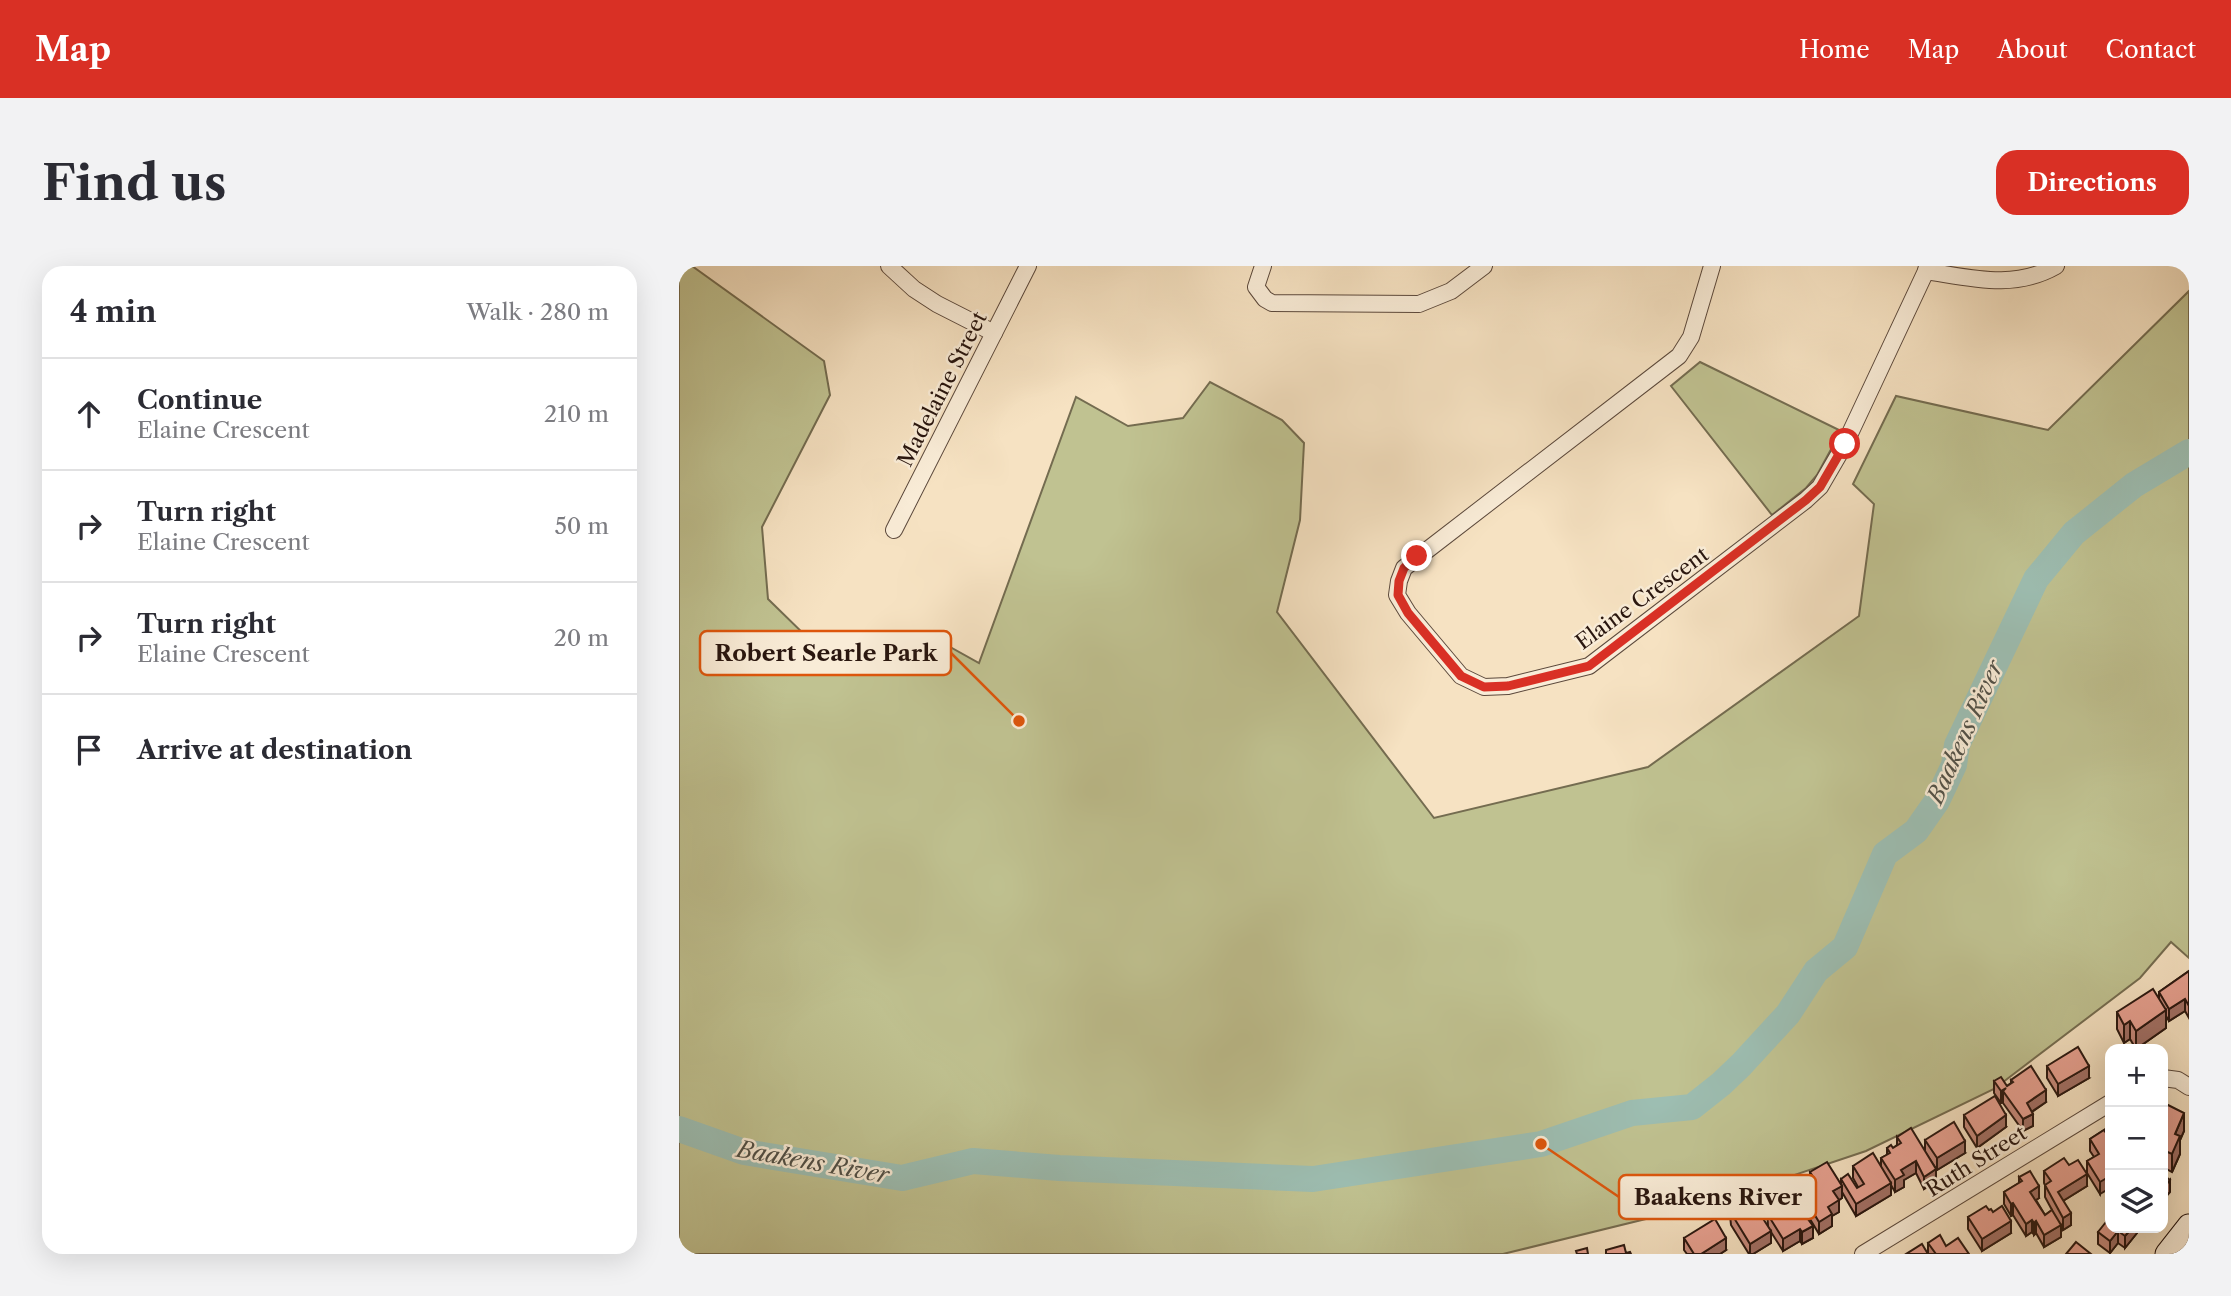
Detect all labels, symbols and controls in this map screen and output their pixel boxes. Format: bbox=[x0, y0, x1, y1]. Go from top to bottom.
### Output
text: Map bbox=[35, 29, 111, 70]
text: Home bbox=[1799, 35, 1870, 64]
text: Map bbox=[1908, 35, 1959, 64]
text: About bbox=[1997, 35, 2068, 64]
text: Contact bbox=[2106, 35, 2196, 64]
button: Directions bbox=[1996, 150, 2189, 215]
text: Find us bbox=[42, 152, 226, 213]
text: 4 min bbox=[70, 293, 156, 330]
text: Walk · 280 m bbox=[466, 298, 609, 326]
street label: Madelaine Street bbox=[892, 307, 992, 471]
text: Continue bbox=[137, 384, 262, 416]
icon: ahead bbox=[70, 395, 108, 433]
text: 210 m bbox=[544, 400, 609, 428]
text: Elaine Crescent bbox=[137, 416, 310, 444]
route start bbox=[1829, 428, 1860, 459]
text: Turn right bbox=[137, 496, 276, 528]
icon: right bbox=[70, 507, 108, 545]
text: 50 m bbox=[554, 512, 609, 540]
text: Elaine Crescent bbox=[137, 528, 310, 556]
route end bbox=[1401, 540, 1432, 571]
street label: Elaine Crescent bbox=[1571, 541, 1714, 654]
text: Turn right bbox=[137, 608, 276, 640]
icon: right bbox=[70, 619, 108, 657]
text: 20 m bbox=[554, 624, 609, 652]
callout: Robert Searle Park bbox=[700, 631, 951, 675]
text: Robert Searle Park bbox=[715, 639, 938, 667]
text: Elaine Crescent bbox=[137, 640, 310, 668]
water label: Baakens River bbox=[1920, 655, 2010, 810]
icon: arrive bbox=[70, 731, 108, 769]
text: Arrive at destination bbox=[137, 734, 412, 766]
map controls bbox=[2105, 1044, 2168, 1233]
button: + bbox=[2105, 1044, 2168, 1107]
button: − bbox=[2105, 1107, 2168, 1170]
street label: Ruth Street bbox=[1921, 1120, 2031, 1202]
water label: Baakens River bbox=[733, 1135, 892, 1189]
button: layers bbox=[2105, 1170, 2168, 1233]
callout: Baakens River bbox=[1619, 1175, 1816, 1219]
text: Baakens River bbox=[1634, 1183, 1803, 1211]

